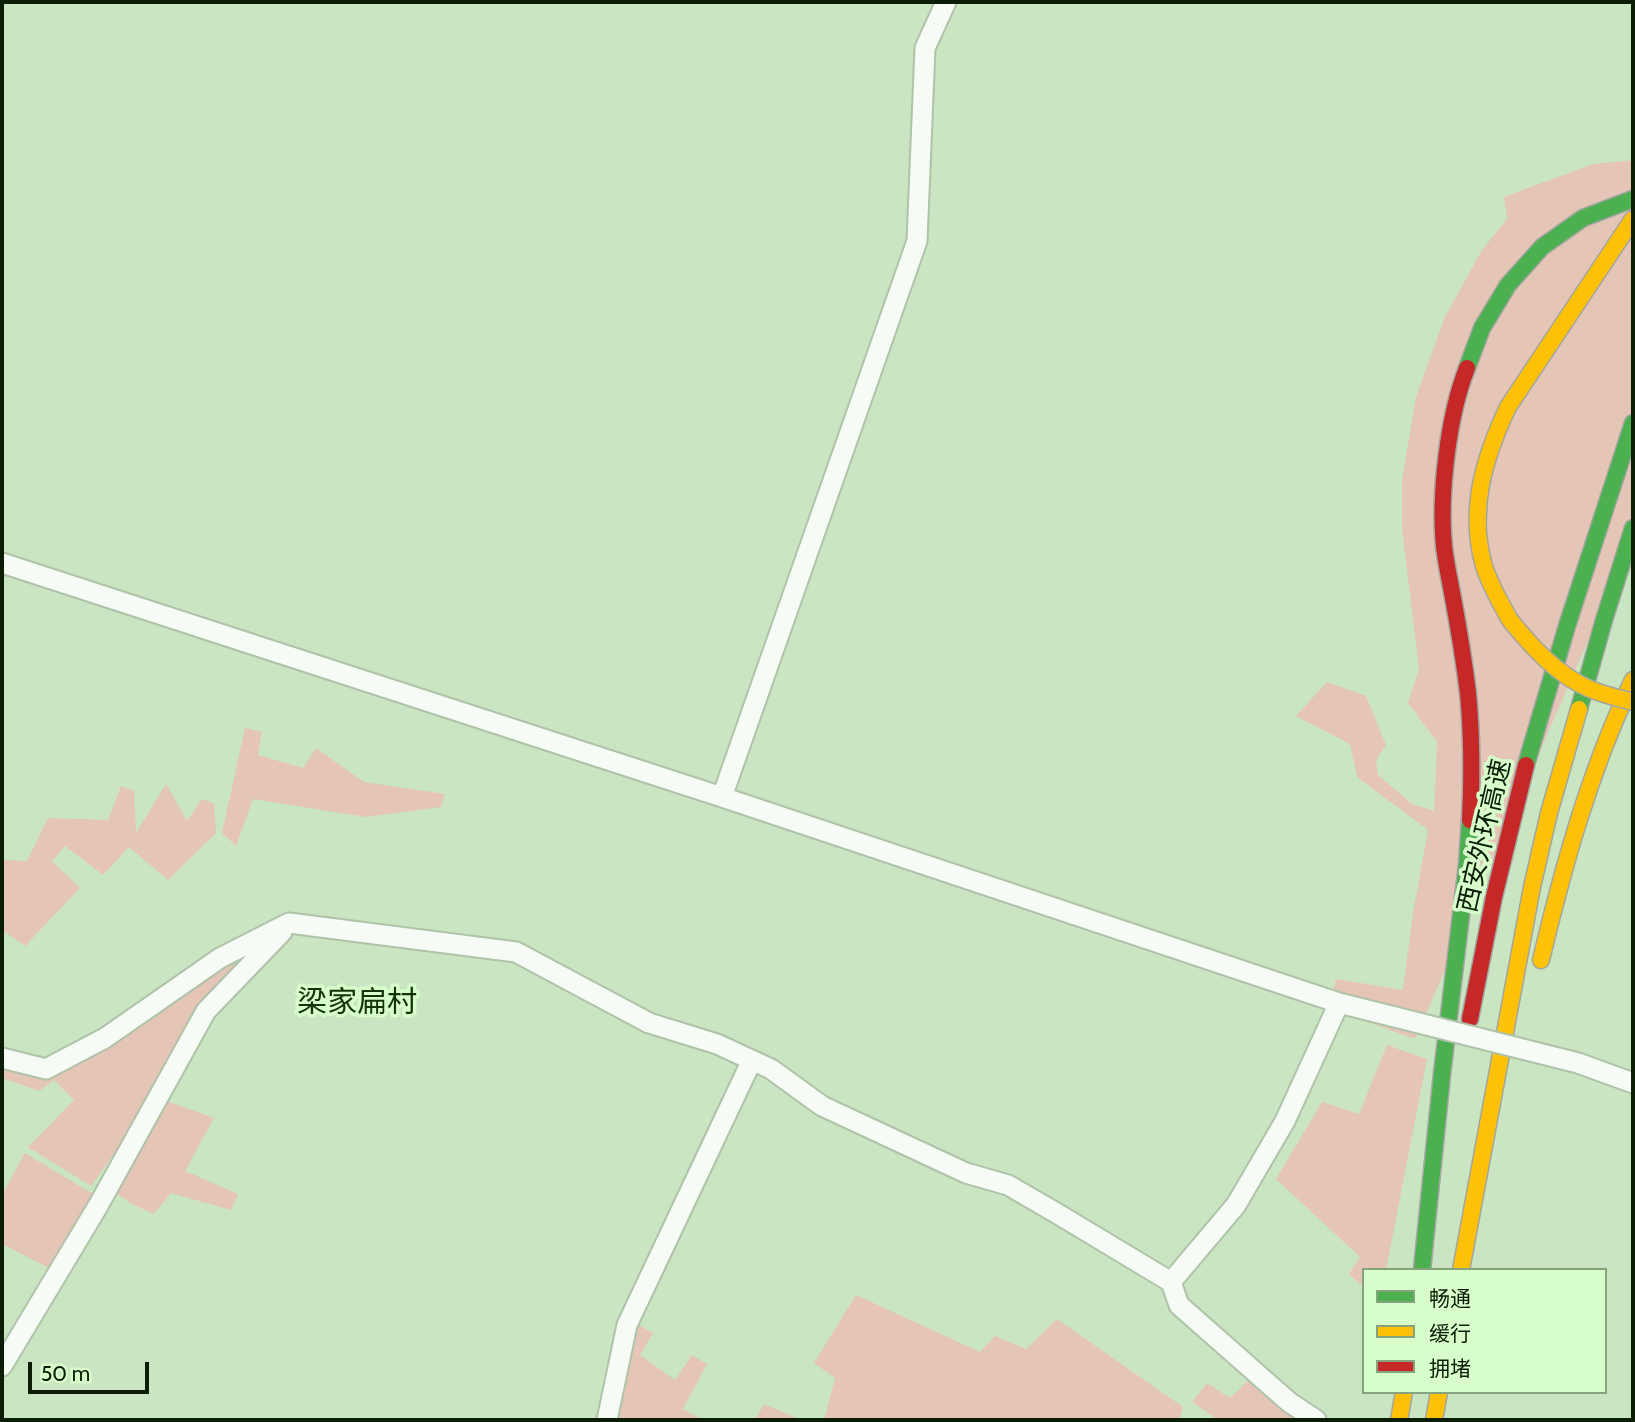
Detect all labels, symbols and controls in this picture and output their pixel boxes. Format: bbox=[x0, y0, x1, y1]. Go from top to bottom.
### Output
street label: 西安外环高速 bbox=[1452, 756, 1518, 916]
district label: 梁家扁村 bbox=[297, 985, 417, 1021]
legend bbox=[1362, 1268, 1607, 1394]
text: 畅通 bbox=[1429, 1286, 1471, 1311]
text: 缓行 bbox=[1429, 1321, 1471, 1346]
scale bar bbox=[32, 1348, 152, 1392]
text: 拥堵 bbox=[1429, 1356, 1471, 1381]
text: 50 m bbox=[41, 1361, 90, 1386]

